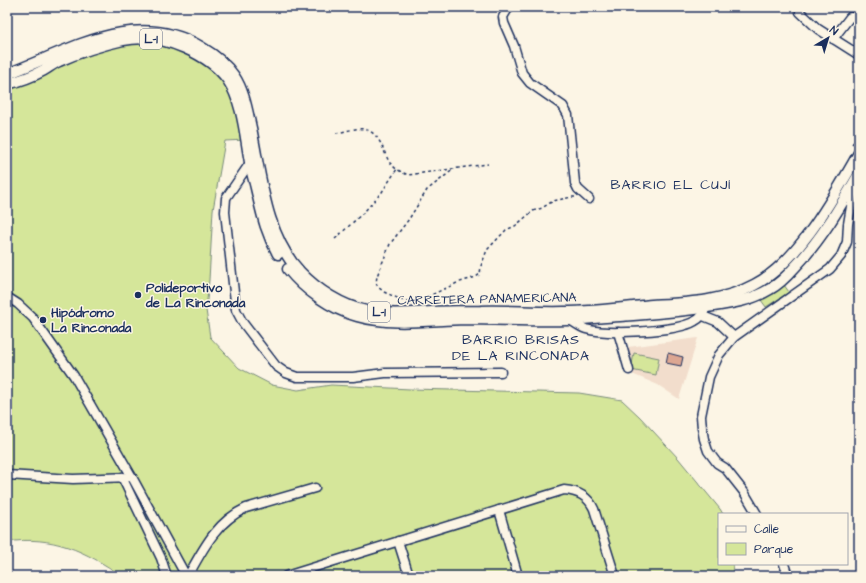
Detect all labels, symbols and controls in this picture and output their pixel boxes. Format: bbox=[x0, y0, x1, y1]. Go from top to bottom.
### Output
north arrow bbox=[808, 18, 848, 58]
text: N bbox=[827, 22, 841, 39]
road number: L-1 bbox=[140, 29, 162, 49]
district label: BARRIO EL CUJÍ bbox=[611, 175, 731, 195]
place label: Polideportivo de La Rinconada bbox=[145, 279, 246, 312]
street label: CARRETERA PANAMERICANA bbox=[397, 288, 577, 310]
marker: Polideportivo de La Rinconada bbox=[133, 290, 143, 300]
road number: L-1 bbox=[368, 302, 390, 322]
place label: Hipódromo La Rinconada bbox=[51, 304, 132, 337]
marker: Hipódromo La Rinconada bbox=[38, 315, 48, 325]
district label: BARRIO BRISAS DE LA RINCONADA bbox=[452, 330, 590, 366]
legend bbox=[718, 513, 848, 565]
text: Calle bbox=[754, 521, 779, 538]
text: Parque bbox=[754, 541, 794, 558]

